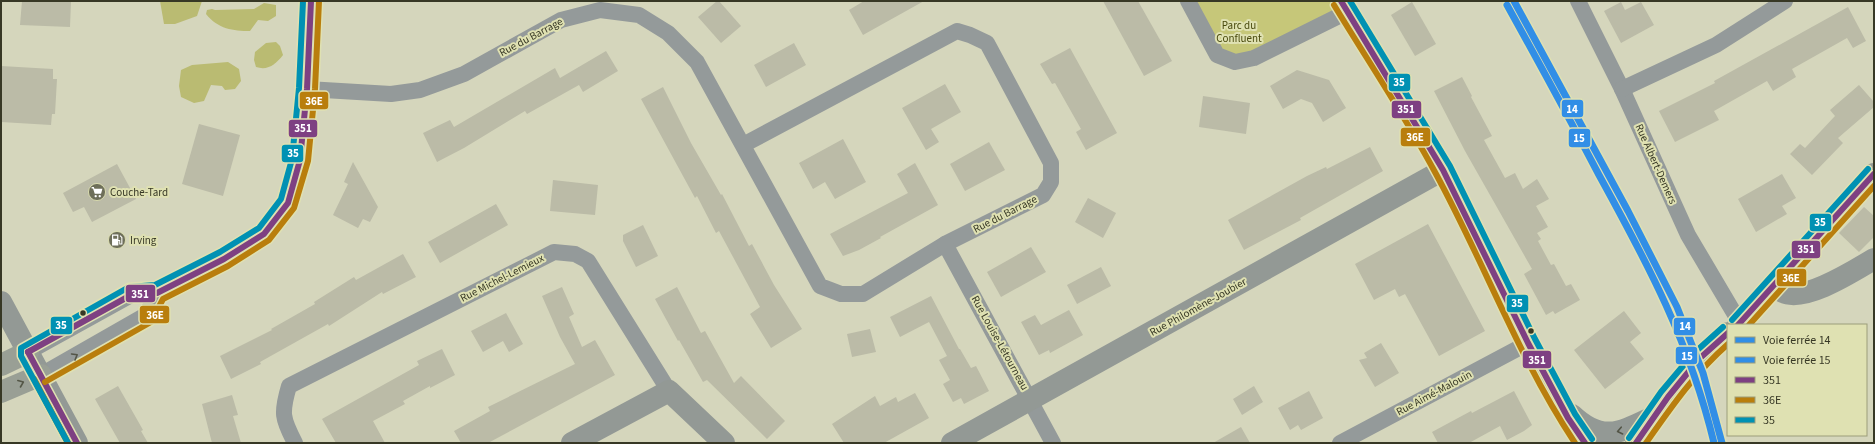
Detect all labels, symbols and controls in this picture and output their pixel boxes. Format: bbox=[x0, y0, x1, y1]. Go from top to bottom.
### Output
street label: Rue du Barrage bbox=[497, 14, 566, 60]
park label: Parc du Confluent bbox=[1216, 18, 1262, 46]
line badge: 35 bbox=[1388, 73, 1411, 92]
text: 35 bbox=[1393, 75, 1405, 90]
line badge: 36E bbox=[299, 91, 329, 110]
text: 36E bbox=[305, 94, 323, 109]
line badge: 14 bbox=[1561, 99, 1584, 118]
line badge: 351 bbox=[1391, 100, 1422, 119]
text: 351 bbox=[1397, 102, 1415, 117]
text: 14 bbox=[1566, 102, 1578, 117]
line badge: 351 bbox=[288, 119, 318, 138]
text: 351 bbox=[294, 121, 312, 136]
street label: Rue Albert-Demers bbox=[1632, 122, 1681, 207]
line badge: 36E bbox=[1400, 127, 1431, 147]
line badge: 15 bbox=[1568, 128, 1591, 148]
text: 36E bbox=[1406, 130, 1424, 145]
text: 15 bbox=[1573, 131, 1585, 146]
line badge: 35 bbox=[281, 144, 304, 163]
text: 35 bbox=[287, 146, 299, 161]
supermarket icon: Couche-Tard bbox=[87, 182, 107, 202]
place label: Couche-Tard bbox=[110, 185, 168, 200]
street label: Rue du Barrage bbox=[970, 191, 1040, 237]
line badge: 35 bbox=[1809, 213, 1832, 232]
text: 35 bbox=[1814, 215, 1826, 230]
fuel station icon: Irving bbox=[107, 230, 127, 250]
place label: Irving bbox=[130, 233, 157, 248]
line badge: 351 bbox=[1791, 240, 1821, 259]
text: 351 bbox=[1797, 242, 1815, 257]
street label: Rue Michel-Lemieux bbox=[458, 250, 547, 306]
line badge: 36E bbox=[1776, 268, 1807, 287]
text: 36E bbox=[1782, 271, 1800, 286]
street label: Rue Philomène-Joubier bbox=[1147, 274, 1249, 340]
line badge: 351 bbox=[125, 284, 156, 303]
text: 351 bbox=[131, 287, 149, 302]
street label: Rue Louise-Létourneau bbox=[968, 293, 1032, 393]
line badge: 35 bbox=[1506, 294, 1529, 313]
text: 35 bbox=[1511, 296, 1523, 311]
line badge: 36E bbox=[139, 305, 170, 324]
unlabelled marker bbox=[78, 308, 88, 318]
text: 36E bbox=[146, 308, 164, 323]
line badge: 35 bbox=[50, 316, 73, 335]
line badge: 14 bbox=[1673, 317, 1696, 336]
text: 35 bbox=[55, 318, 67, 333]
text: 14 bbox=[1679, 319, 1691, 334]
legend bbox=[1727, 324, 1867, 436]
unlabelled marker bbox=[1526, 326, 1536, 336]
text: Voie ferrée 14 bbox=[1763, 332, 1831, 349]
line badge: 15 bbox=[1675, 346, 1698, 365]
text: 15 bbox=[1681, 349, 1693, 364]
line badge: 351 bbox=[1522, 350, 1552, 369]
text: Voie ferrée 15 bbox=[1763, 352, 1831, 369]
one-way arrow bbox=[71, 353, 78, 360]
text: 351 bbox=[1528, 353, 1546, 368]
street label: Rue Aimé-Malouin bbox=[1394, 367, 1474, 419]
text: 351 bbox=[1763, 372, 1781, 389]
one-way arrow bbox=[17, 380, 24, 388]
text: 36E bbox=[1763, 392, 1781, 409]
text: 35 bbox=[1763, 412, 1775, 429]
one-way arrow bbox=[1616, 426, 1623, 434]

